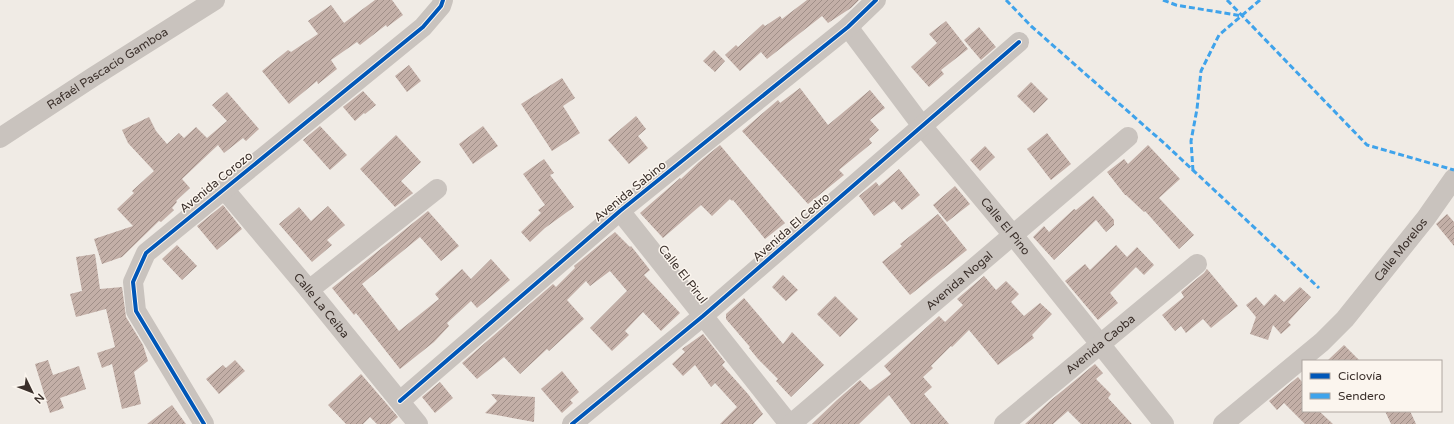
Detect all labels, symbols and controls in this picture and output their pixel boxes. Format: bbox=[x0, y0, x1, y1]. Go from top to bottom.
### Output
street label: Rafaél Pascacio Gamboa bbox=[44, 25, 171, 112]
street label: Avenida Corozo bbox=[177, 148, 255, 216]
street label: Avenida Sabino bbox=[591, 158, 669, 224]
street label: Avenida El Cedro bbox=[750, 190, 832, 264]
street label: Calle El Pino bbox=[978, 195, 1033, 258]
street label: Calle Morelos bbox=[1371, 215, 1430, 284]
street label: Calle El Pirul bbox=[656, 242, 710, 306]
street label: Avenida Nogal bbox=[923, 248, 996, 313]
street label: Calle La Ceiba bbox=[291, 270, 352, 341]
street label: Avenida Caoba bbox=[1063, 311, 1138, 377]
legend bbox=[1302, 360, 1442, 412]
text: Ciclovía bbox=[1338, 369, 1382, 383]
north arrow bbox=[12, 372, 52, 412]
text: Sendero bbox=[1338, 389, 1386, 403]
text: N bbox=[31, 391, 47, 406]

